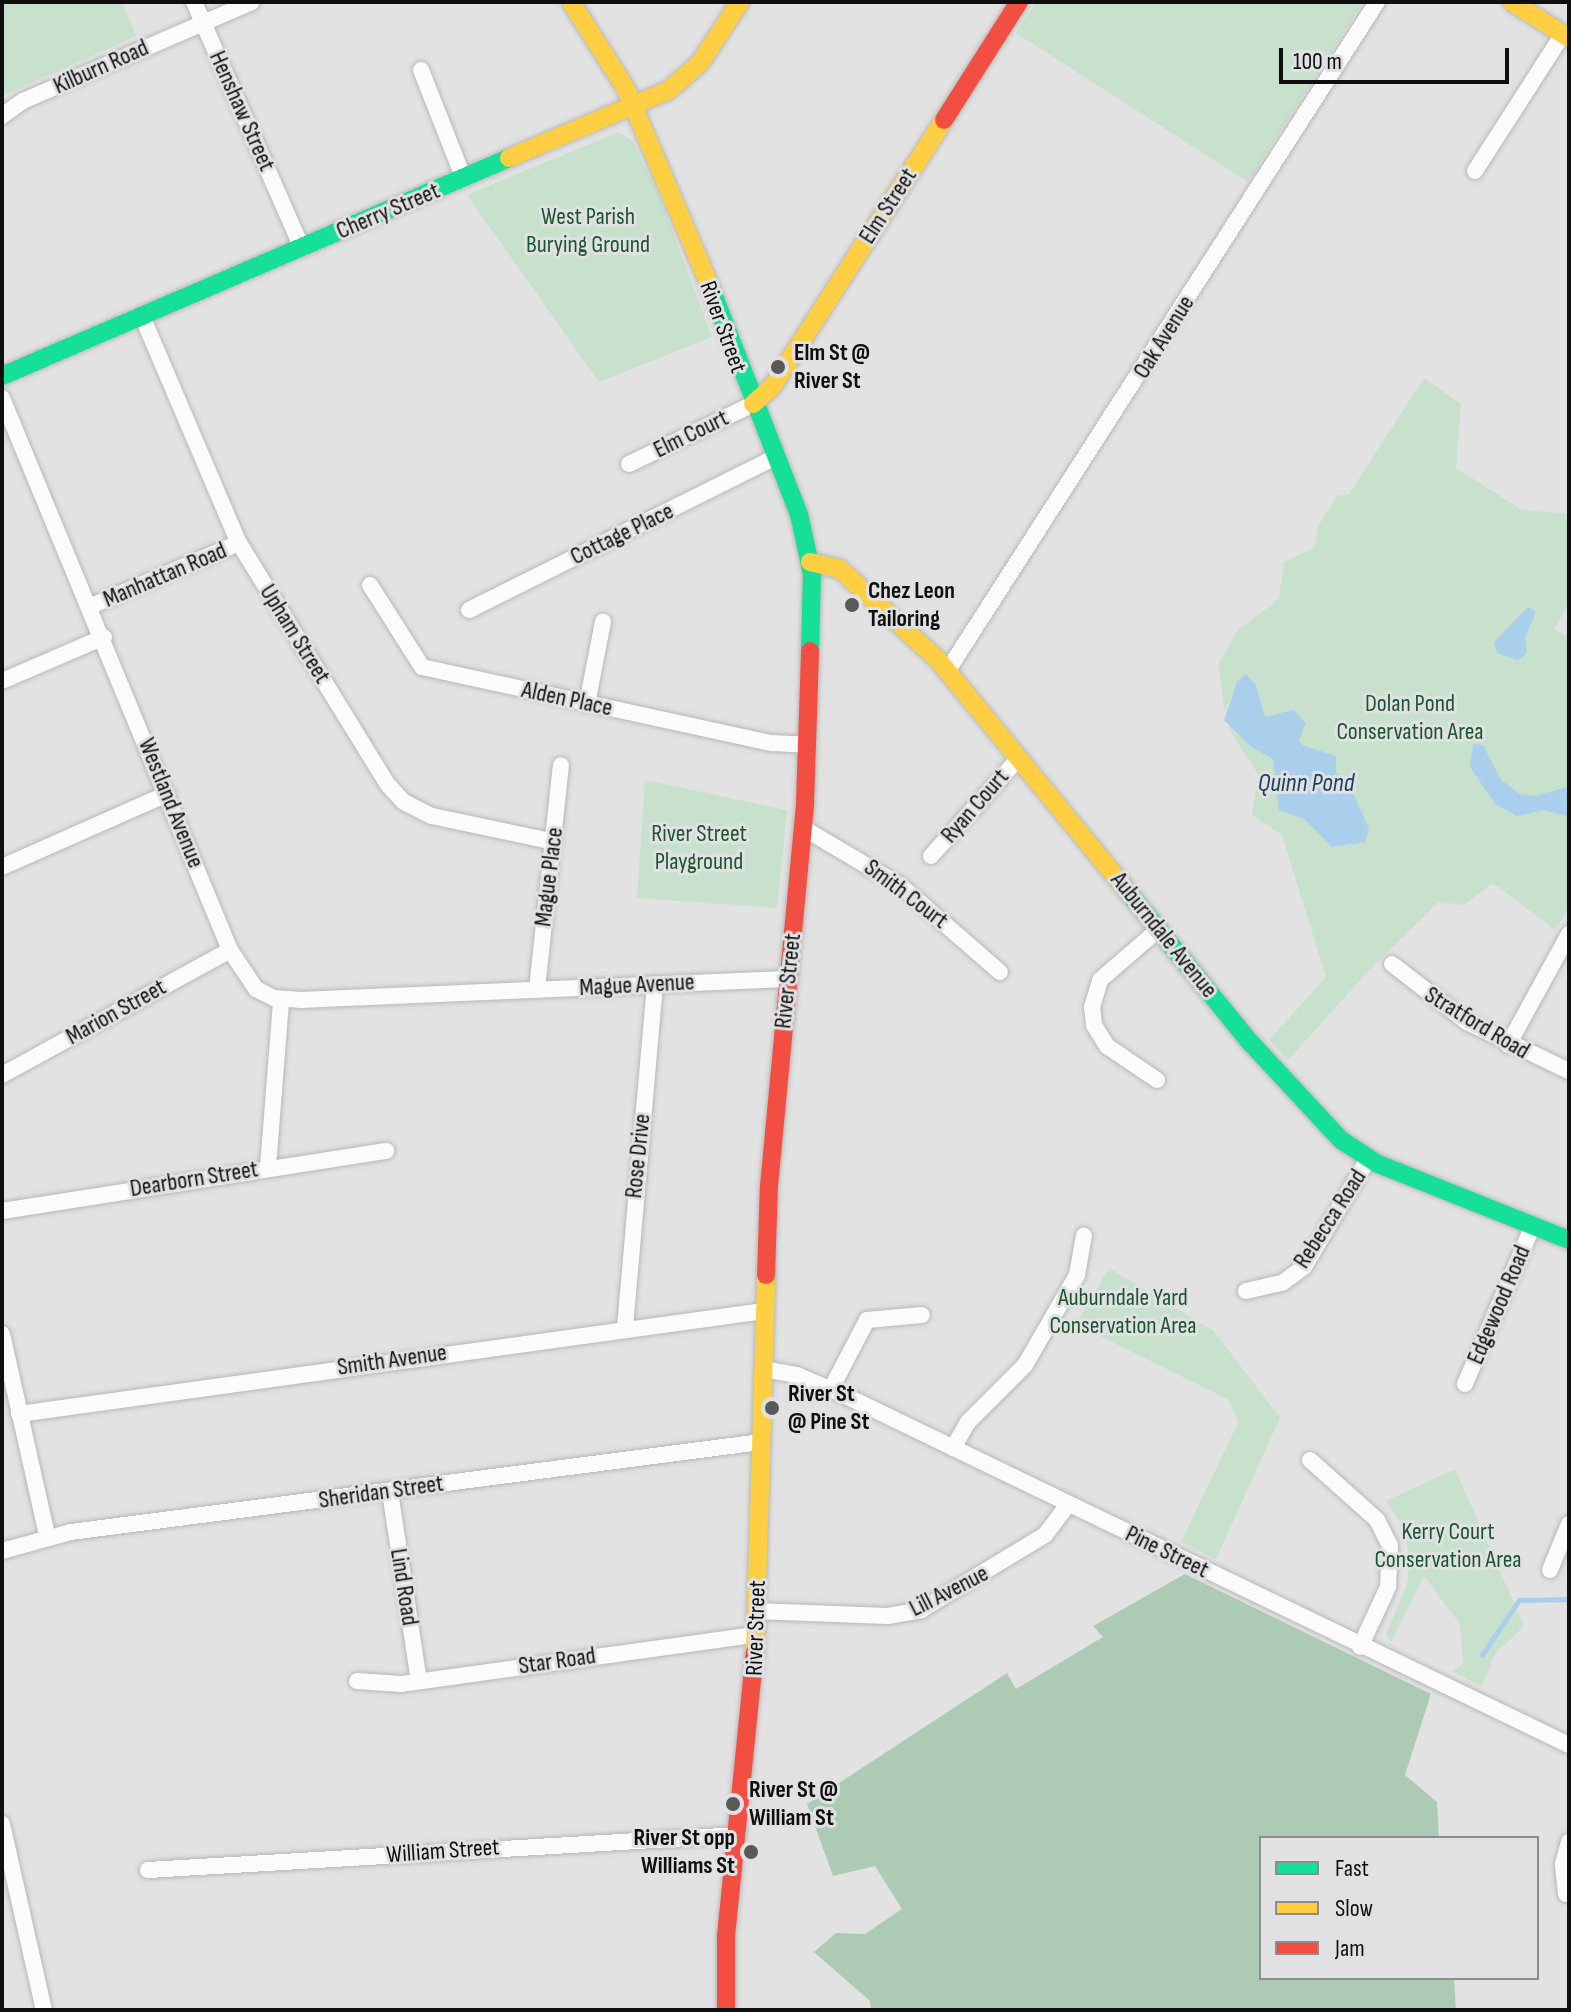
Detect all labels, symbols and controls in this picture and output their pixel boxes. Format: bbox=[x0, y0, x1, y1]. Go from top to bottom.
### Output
scale bar bbox=[1283, 32, 1513, 82]
street label: Kilburn Road bbox=[49, 33, 153, 101]
street label: Henshaw Street bbox=[203, 47, 281, 175]
text: 100 m bbox=[1293, 47, 1342, 76]
street label: Elm Street bbox=[853, 163, 923, 249]
street label: Cherry Street bbox=[332, 176, 444, 246]
park label: West Parish Burying Ground bbox=[526, 203, 650, 259]
street label: River Street bbox=[693, 277, 753, 377]
street label: Oak Avenue bbox=[1127, 290, 1201, 384]
place label: Elm St @ River St bbox=[794, 339, 870, 395]
marker: Elm St @ River St bbox=[769, 358, 787, 376]
street label: Elm Court bbox=[649, 404, 733, 464]
street label: Cottage Place bbox=[566, 497, 678, 571]
street label: Manhattan Road bbox=[99, 536, 231, 614]
place label: Chez Leon Tailoring bbox=[868, 577, 955, 633]
street label: Upham Street bbox=[253, 579, 337, 689]
marker: Chez Leon Tailoring bbox=[843, 596, 861, 614]
street label: Alden Place bbox=[519, 675, 615, 723]
park label: Dolan Pond Conservation Area bbox=[1336, 690, 1484, 746]
street label: Westland Avenue bbox=[132, 734, 210, 872]
street label: Ryan Court bbox=[935, 763, 1015, 849]
water label: Quinn Pond bbox=[1258, 768, 1354, 800]
park label: River Street Playground bbox=[651, 820, 747, 876]
street label: Mague Place bbox=[529, 826, 569, 928]
street label: Smith Court bbox=[858, 853, 954, 935]
street label: Auburndale Avenue bbox=[1105, 866, 1223, 1004]
street label: River Street bbox=[769, 932, 807, 1030]
street label: Mague Avenue bbox=[579, 968, 695, 1002]
street label: Marion Street bbox=[61, 973, 171, 1051]
street label: Stratford Road bbox=[1419, 980, 1535, 1066]
street label: Rose Drive bbox=[619, 1112, 657, 1200]
street label: Dearborn Street bbox=[128, 1155, 260, 1203]
street label: Rebecca Road bbox=[1287, 1164, 1373, 1274]
street label: Edgewood Road bbox=[1461, 1241, 1537, 1369]
park label: Auburndale Yard Conservation Area bbox=[1049, 1284, 1197, 1340]
street label: Smith Avenue bbox=[335, 1338, 449, 1382]
place label: River St @ Pine St bbox=[788, 1380, 869, 1436]
marker: River St @ Pine St bbox=[763, 1399, 781, 1417]
street label: Sheridan Street bbox=[317, 1469, 445, 1515]
park label: Kerry Court Conservation Area bbox=[1374, 1518, 1522, 1574]
street label: Pine Street bbox=[1121, 1520, 1213, 1584]
street label: Lind Road bbox=[384, 1547, 424, 1627]
street label: Lill Avenue bbox=[905, 1559, 993, 1623]
street label: River Street bbox=[740, 1580, 772, 1676]
street label: Star Road bbox=[517, 1641, 597, 1681]
place label: River St @ William St bbox=[749, 1776, 838, 1832]
marker: River St @ William St bbox=[724, 1795, 742, 1813]
place label: River St opp Williams St bbox=[633, 1824, 735, 1880]
street label: William Street bbox=[386, 1833, 500, 1869]
legend bbox=[1259, 1836, 1539, 1980]
marker: River St opp Williams St bbox=[742, 1843, 760, 1861]
text: Fast bbox=[1335, 1854, 1369, 1883]
text: Slow bbox=[1335, 1894, 1373, 1923]
text: Jam bbox=[1335, 1934, 1365, 1963]

